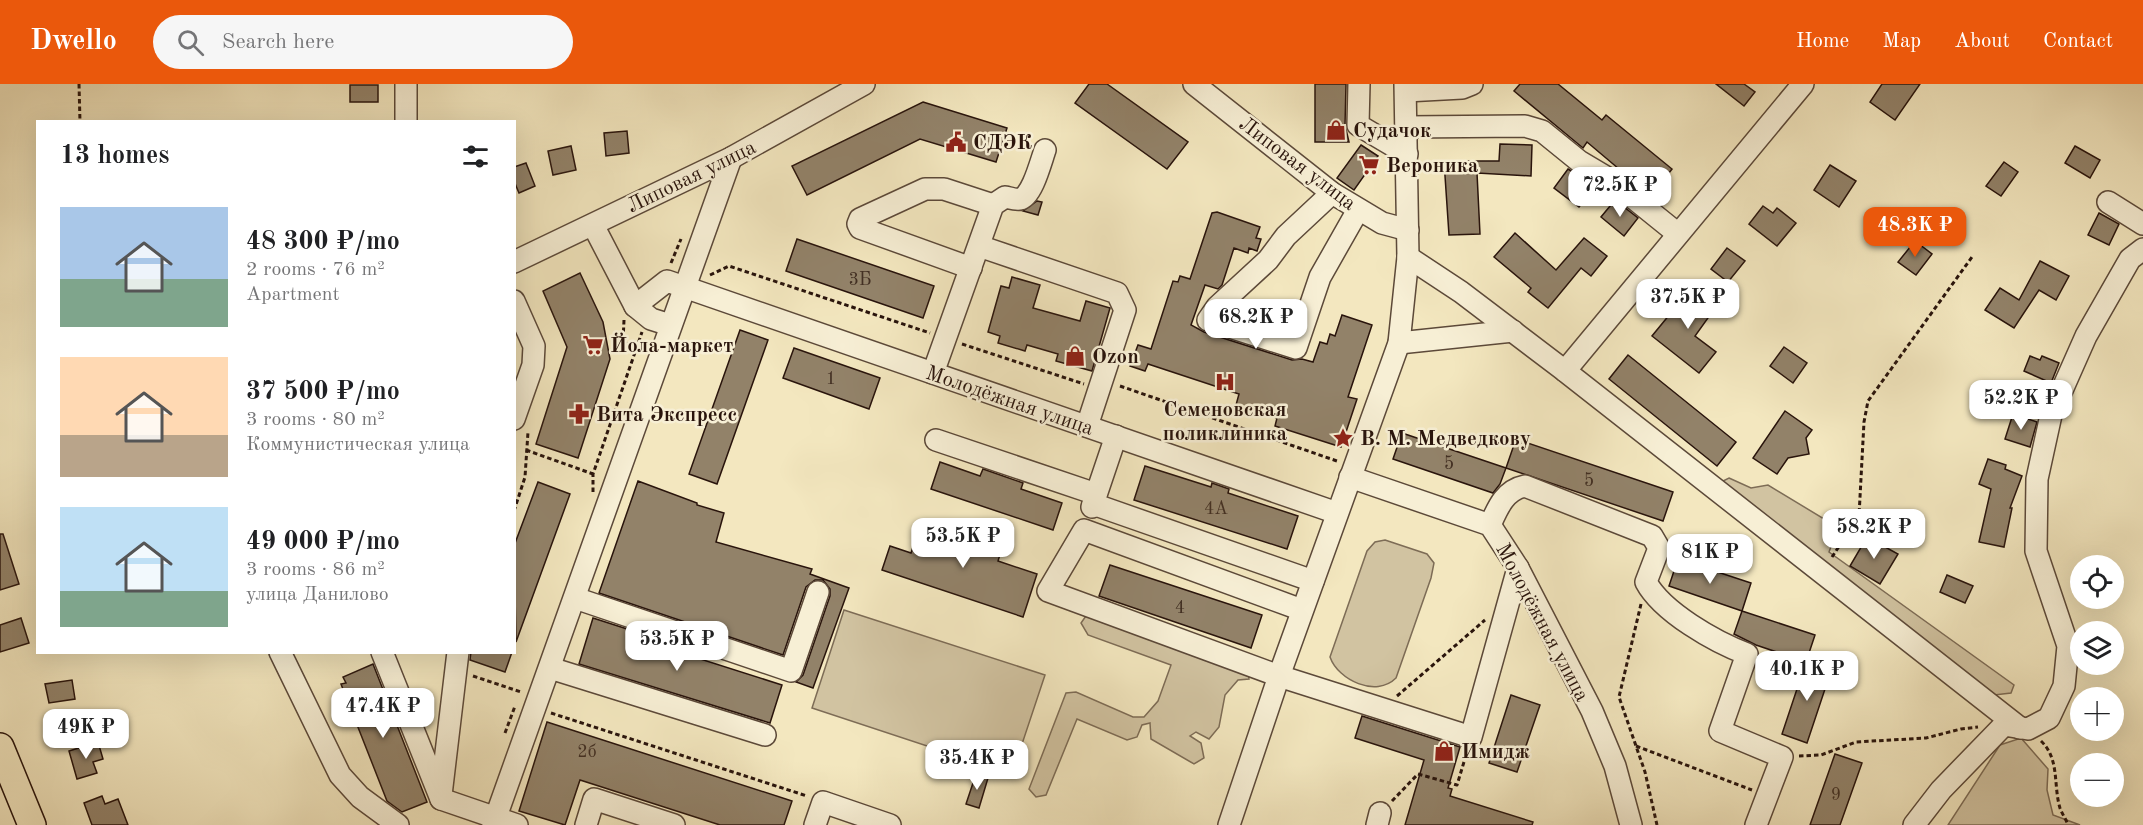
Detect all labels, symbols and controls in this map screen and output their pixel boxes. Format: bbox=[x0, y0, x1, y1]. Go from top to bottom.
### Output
search box bbox=[153, 15, 573, 69]
icon: search bbox=[174, 26, 207, 59]
text: Dwello bbox=[30, 28, 117, 56]
text: Search here bbox=[222, 31, 334, 53]
text: Home bbox=[1796, 31, 1849, 52]
text: Map bbox=[1882, 31, 1921, 52]
text: About bbox=[1954, 31, 2010, 52]
text: Contact bbox=[2043, 31, 2113, 52]
street label: Липовая улица bbox=[1235, 114, 1360, 215]
shop icon: Судачок bbox=[1324, 118, 1348, 142]
place label: Судачок bbox=[1353, 121, 1431, 142]
public building icon: СДЭК bbox=[944, 130, 968, 154]
place label: СДЭК bbox=[973, 133, 1032, 154]
street label: Липовая улица bbox=[624, 137, 759, 218]
icon: filters bbox=[459, 140, 492, 173]
text: 13 homes bbox=[60, 143, 169, 169]
supermarket icon: Вероника bbox=[1357, 153, 1381, 177]
place label: Вероника bbox=[1386, 156, 1479, 177]
pin: 72.5K ₽ bbox=[1565, 167, 1675, 218]
text: 72.5K ₽ bbox=[1582, 176, 1658, 196]
pin: 48.3K ₽ bbox=[1860, 207, 1970, 258]
text: 48.3K ₽ bbox=[1877, 216, 1953, 236]
text: 48 300 ₽/mo bbox=[246, 229, 400, 255]
icon: home bbox=[108, 231, 180, 303]
text: 2 rooms · 76 m² bbox=[246, 260, 385, 280]
house number: 3Б bbox=[848, 271, 872, 289]
pin: 37.5K ₽ bbox=[1633, 279, 1743, 330]
text: Apartment bbox=[246, 285, 340, 305]
text: 37.5K ₽ bbox=[1650, 288, 1726, 308]
pin: 68.2K ₽ bbox=[1201, 299, 1311, 350]
text: 68.2K ₽ bbox=[1218, 308, 1294, 328]
place label: Йола-маркет bbox=[610, 332, 733, 357]
supermarket icon: Йола-маркет bbox=[581, 333, 605, 357]
shop icon: Ozon bbox=[1063, 344, 1087, 368]
place label: Ozon bbox=[1092, 347, 1139, 368]
street label: Молодёжная улица bbox=[923, 363, 1096, 440]
house number: 1 bbox=[826, 370, 836, 388]
hospital icon: Семеновская поликлиника bbox=[1213, 370, 1237, 394]
text: 37 500 ₽/mo bbox=[246, 379, 400, 405]
pin: 52.2K ₽ bbox=[1966, 380, 2076, 431]
icon: home bbox=[108, 381, 180, 453]
text: 52.2K ₽ bbox=[1983, 389, 2059, 409]
place label: Семеновская поликлиника bbox=[1163, 400, 1288, 445]
pharmacy icon: Вита Экспресс bbox=[567, 402, 591, 426]
place label: Вита Экспресс bbox=[596, 405, 737, 426]
text: 3 rooms · 80 m² bbox=[246, 410, 385, 430]
place icon: В. М. Медведкову bbox=[1331, 426, 1355, 450]
place label: В. М. Медведкову bbox=[1360, 429, 1531, 450]
text: Коммунистическая улица bbox=[246, 435, 470, 455]
house number: 5 bbox=[1444, 455, 1454, 473]
house number: 5 bbox=[1584, 472, 1594, 490]
house number: 4А bbox=[1204, 500, 1228, 518]
pin: 58.2K ₽ bbox=[1819, 509, 1929, 560]
pin: 53.5K ₽ bbox=[908, 518, 1018, 569]
text: 58.2K ₽ bbox=[1836, 518, 1912, 538]
text: 53.5K ₽ bbox=[925, 527, 1001, 547]
text: 49 000 ₽/mo bbox=[246, 529, 400, 555]
icon: home bbox=[108, 531, 180, 603]
pin: 81K ₽ bbox=[1668, 534, 1752, 585]
street label: Молодёжная улица bbox=[1491, 540, 1592, 705]
text: 81K ₽ bbox=[1681, 543, 1739, 563]
map controls bbox=[2070, 555, 2124, 807]
button: locate bbox=[2070, 555, 2124, 609]
text: 3 rooms · 86 m² bbox=[246, 560, 385, 580]
text: улица Данилово bbox=[246, 585, 389, 605]
house number: 4 bbox=[1175, 599, 1185, 617]
pin: 53.5K ₽ bbox=[622, 621, 732, 672]
button: layers bbox=[2070, 621, 2124, 675]
text: 53.5K ₽ bbox=[639, 630, 715, 650]
pin: 40.1K ₽ bbox=[1752, 651, 1862, 702]
text: 40.1K ₽ bbox=[1769, 660, 1845, 680]
button: + bbox=[2070, 687, 2124, 741]
pin: 47.4K ₽ bbox=[328, 688, 438, 739]
text: 47.4K ₽ bbox=[345, 697, 421, 717]
pin: 49K ₽ bbox=[44, 709, 128, 760]
text: 49K ₽ bbox=[57, 718, 115, 738]
shop icon: Имидж bbox=[1432, 739, 1456, 763]
pin: 35.4K ₽ bbox=[922, 740, 1032, 791]
place label: Имидж bbox=[1461, 742, 1530, 763]
house number: 2б bbox=[577, 743, 597, 761]
text: 35.4K ₽ bbox=[939, 749, 1015, 769]
button: − bbox=[2070, 753, 2124, 807]
house number: 9 bbox=[1831, 786, 1841, 804]

